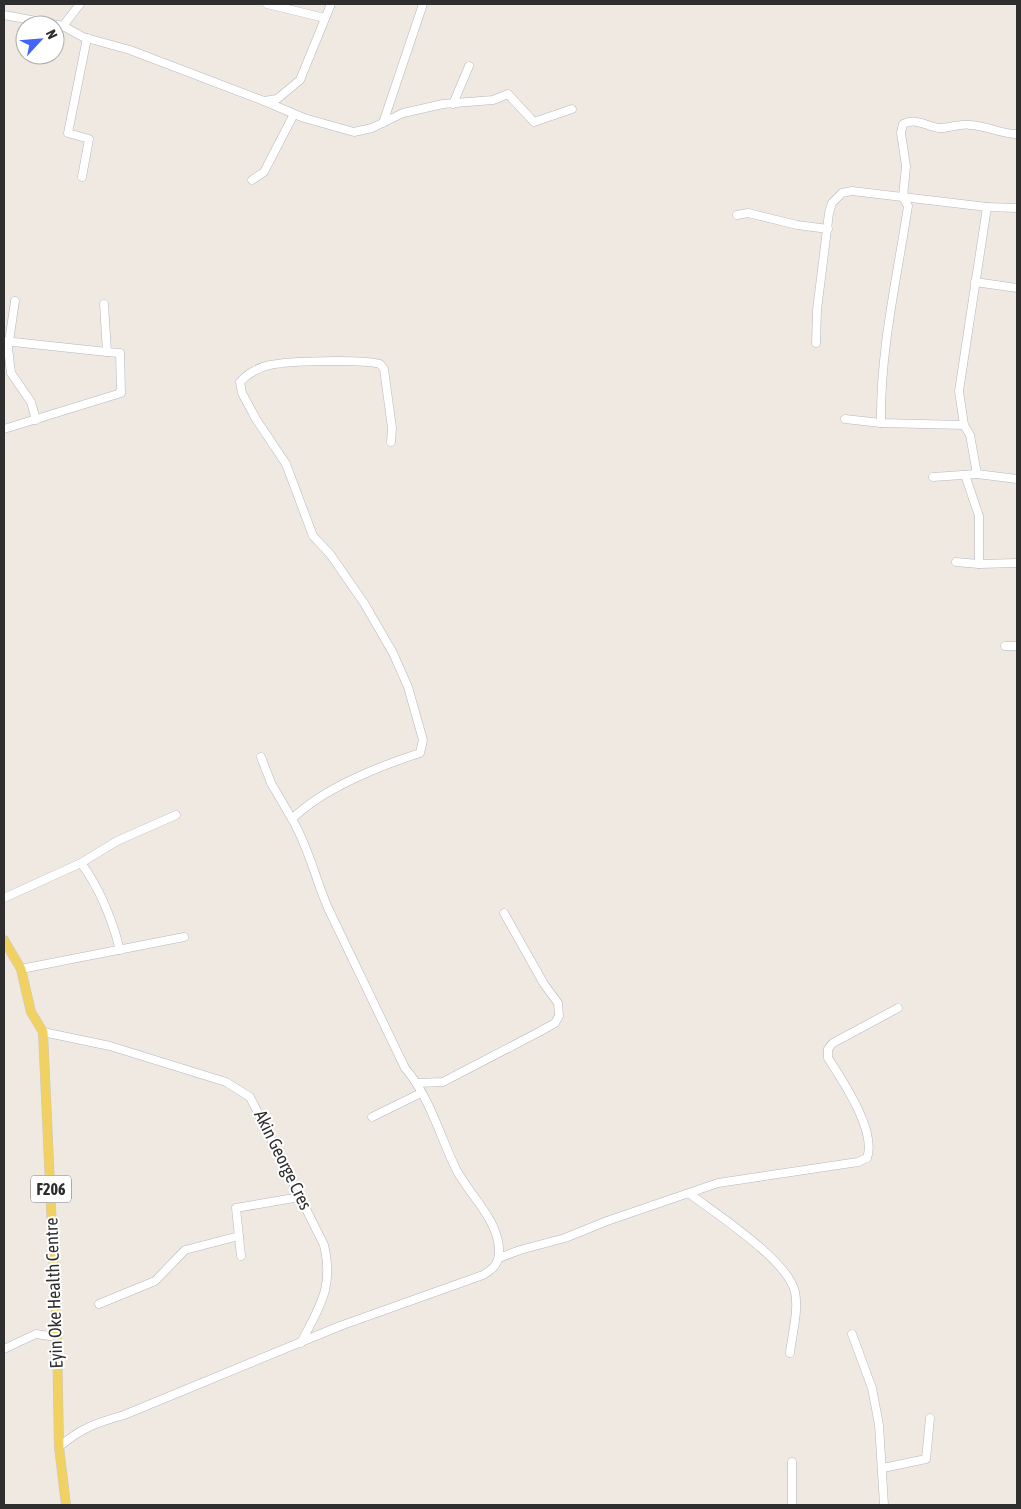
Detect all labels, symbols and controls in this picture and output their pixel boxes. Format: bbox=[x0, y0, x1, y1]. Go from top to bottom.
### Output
north arrow bbox=[15, 15, 65, 65]
text: N bbox=[43, 27, 61, 42]
street label: Akin George Cres bbox=[250, 1106, 317, 1213]
road number: F206 bbox=[31, 1176, 71, 1202]
street label: Eyin Oke Health Centre bbox=[40, 1217, 67, 1369]

